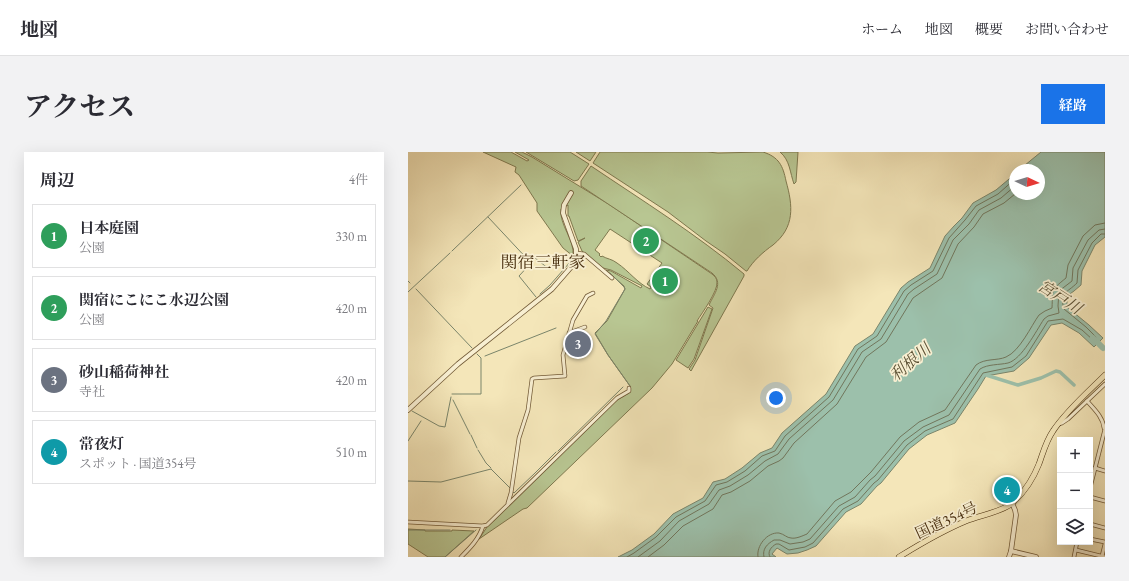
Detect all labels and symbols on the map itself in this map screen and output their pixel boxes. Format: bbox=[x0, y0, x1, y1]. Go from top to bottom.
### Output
north arrow bbox=[1009, 164, 1045, 200]
pin: 2 bbox=[633, 226, 659, 256]
district label: 関宿三軒家 bbox=[501, 251, 586, 273]
pin: 1 bbox=[652, 266, 678, 296]
water label: 宮戸川 bbox=[1034, 275, 1088, 320]
pin: 3 bbox=[565, 329, 591, 359]
water label: 利根川 bbox=[885, 337, 937, 386]
your location bbox=[766, 388, 786, 408]
pin: 4 bbox=[994, 475, 1020, 505]
street label: 国道354号 bbox=[912, 497, 980, 543]

